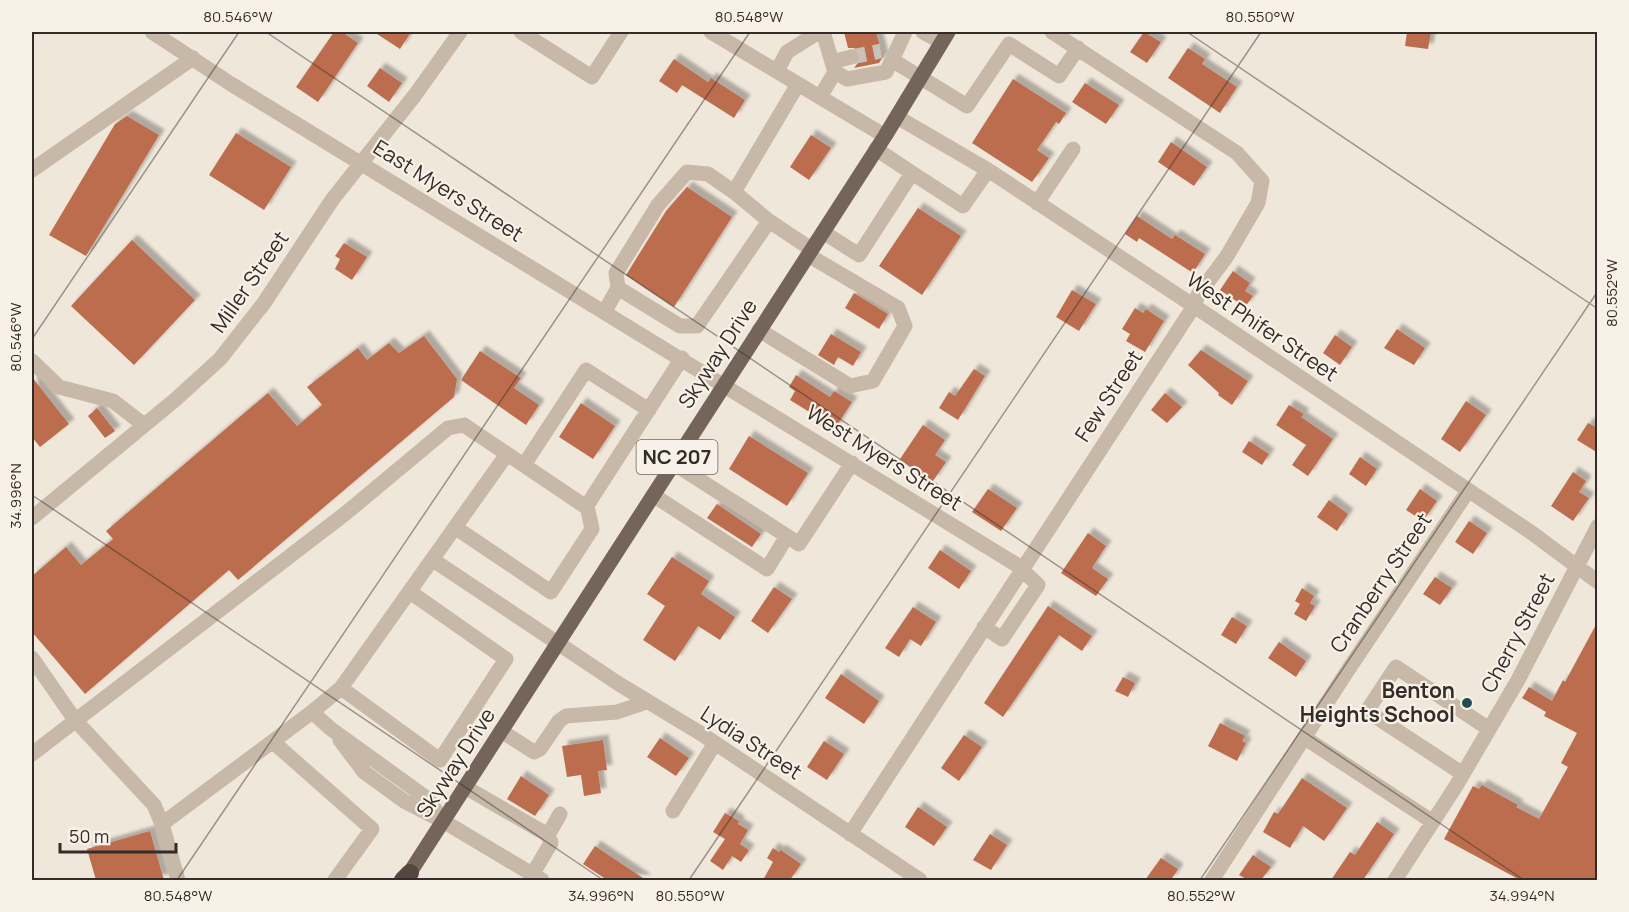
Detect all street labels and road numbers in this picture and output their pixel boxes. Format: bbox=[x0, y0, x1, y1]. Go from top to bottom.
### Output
street label: East Myers Street bbox=[368, 133, 529, 248]
street label: Miller Street bbox=[204, 225, 295, 338]
street label: West Phifer Street bbox=[1181, 265, 1344, 387]
street label: Skyway Drive bbox=[671, 293, 763, 414]
street label: Few Street bbox=[1068, 344, 1148, 447]
street label: West Myers Street bbox=[801, 398, 968, 516]
road number: NC 207 bbox=[636, 440, 718, 474]
street label: Cranberry Street bbox=[1323, 507, 1437, 658]
street label: Cherry Street bbox=[1474, 568, 1560, 697]
street label: Lydia Street bbox=[696, 699, 807, 785]
street label: Skyway Drive bbox=[409, 702, 501, 823]

